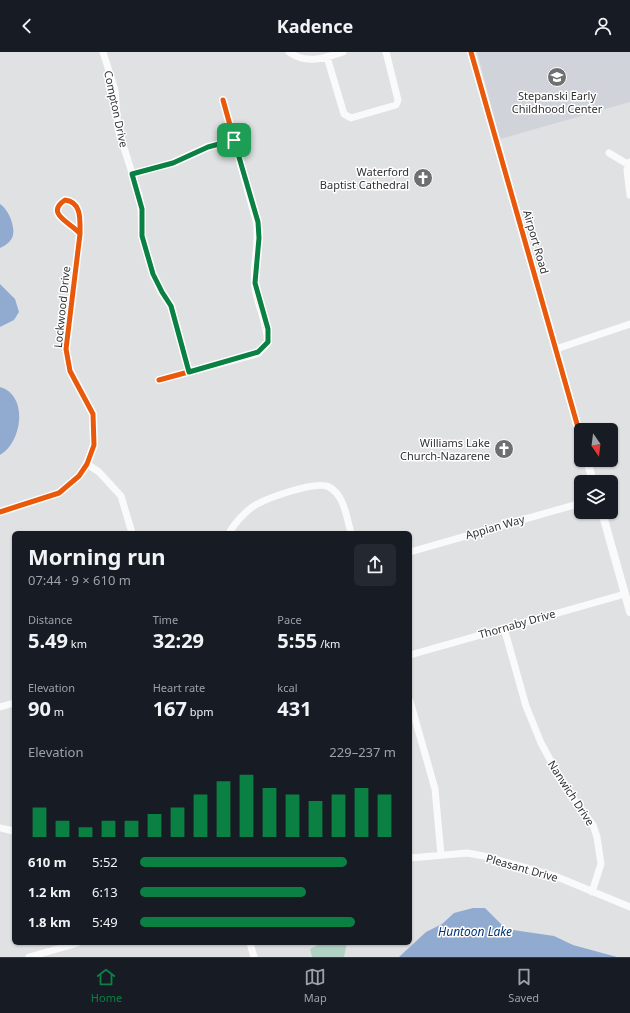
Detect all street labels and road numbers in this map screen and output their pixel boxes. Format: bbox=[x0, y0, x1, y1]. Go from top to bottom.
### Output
street label: Compton Drive bbox=[101, 69, 132, 149]
street label: Airport Road bbox=[520, 208, 553, 275]
street label: Lockwood Drive bbox=[50, 265, 73, 349]
street label: Appian Way bbox=[463, 511, 527, 542]
street label: Thornaby Drive bbox=[477, 605, 557, 642]
street label: Nanwich Drive bbox=[545, 757, 598, 828]
street label: Pleasant Drive bbox=[484, 850, 560, 885]

